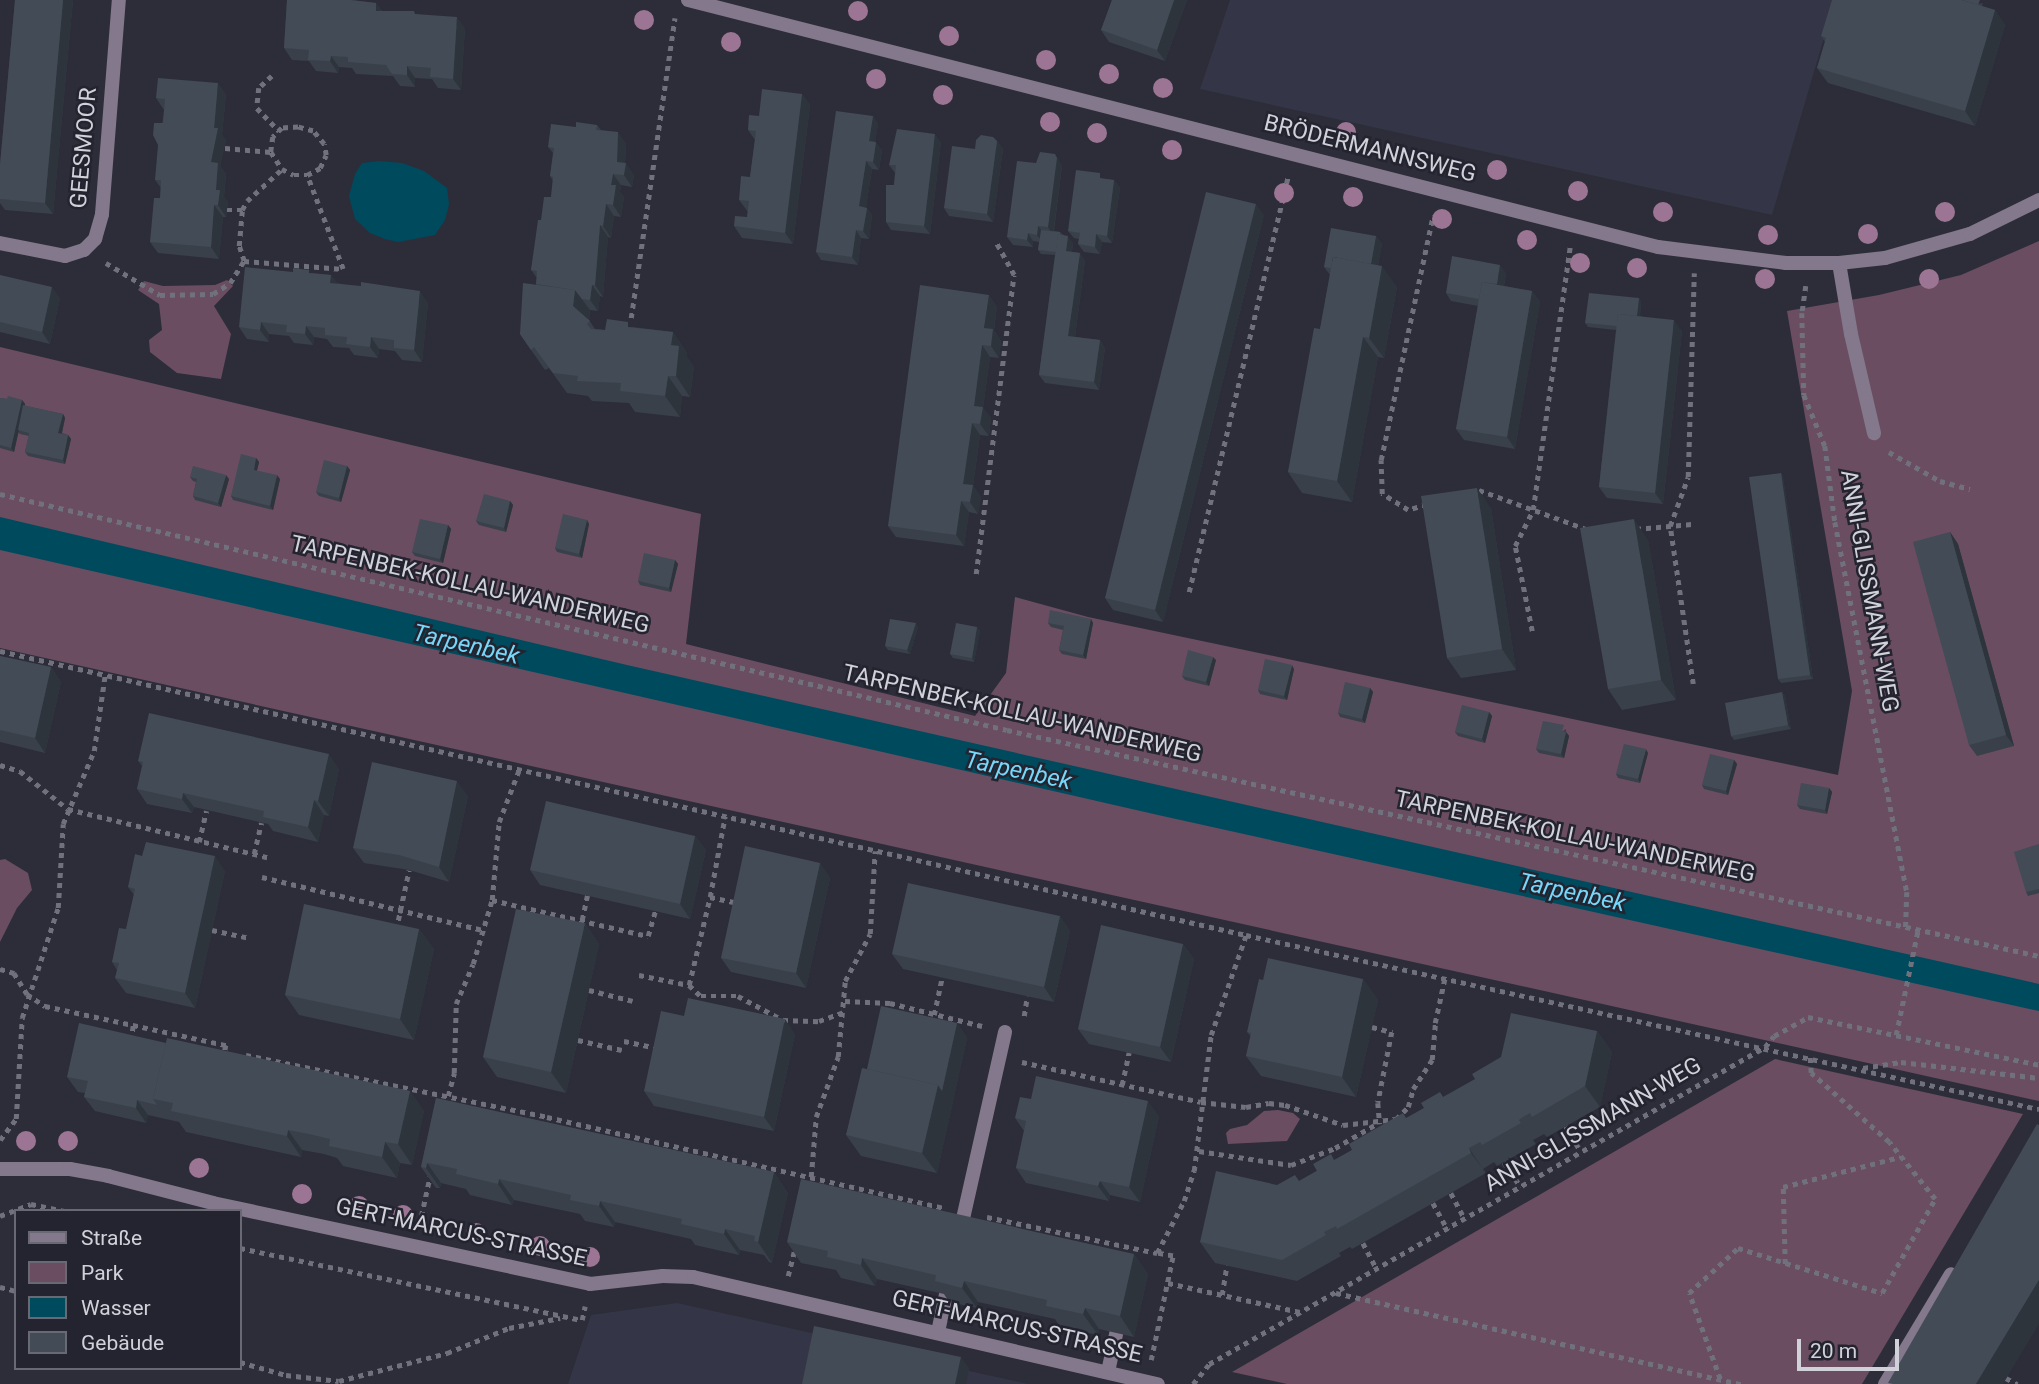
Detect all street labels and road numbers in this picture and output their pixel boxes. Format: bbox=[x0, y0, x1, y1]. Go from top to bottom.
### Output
street label: GEESMOOR bbox=[65, 86, 103, 210]
street label: BRÖDERMANNSWEG bbox=[1261, 109, 1479, 189]
street label: ANNI-GLISSMANN-WEG bbox=[1834, 468, 1904, 714]
street label: TARPENBEK-KOLLAU-WANDERWEG bbox=[288, 530, 652, 640]
street label: TARPENBEK-KOLLAU-WANDERWEG bbox=[840, 659, 1204, 769]
street label: TARPENBEK-KOLLAU-WANDERWEG bbox=[1393, 785, 1757, 889]
street label: ANNI-GLISSMANN-WEG bbox=[1480, 1052, 1706, 1198]
street label: GERT-MARCUS-STRASSE bbox=[333, 1193, 589, 1273]
street label: GERT-MARCUS-STRASSE bbox=[889, 1285, 1145, 1369]

